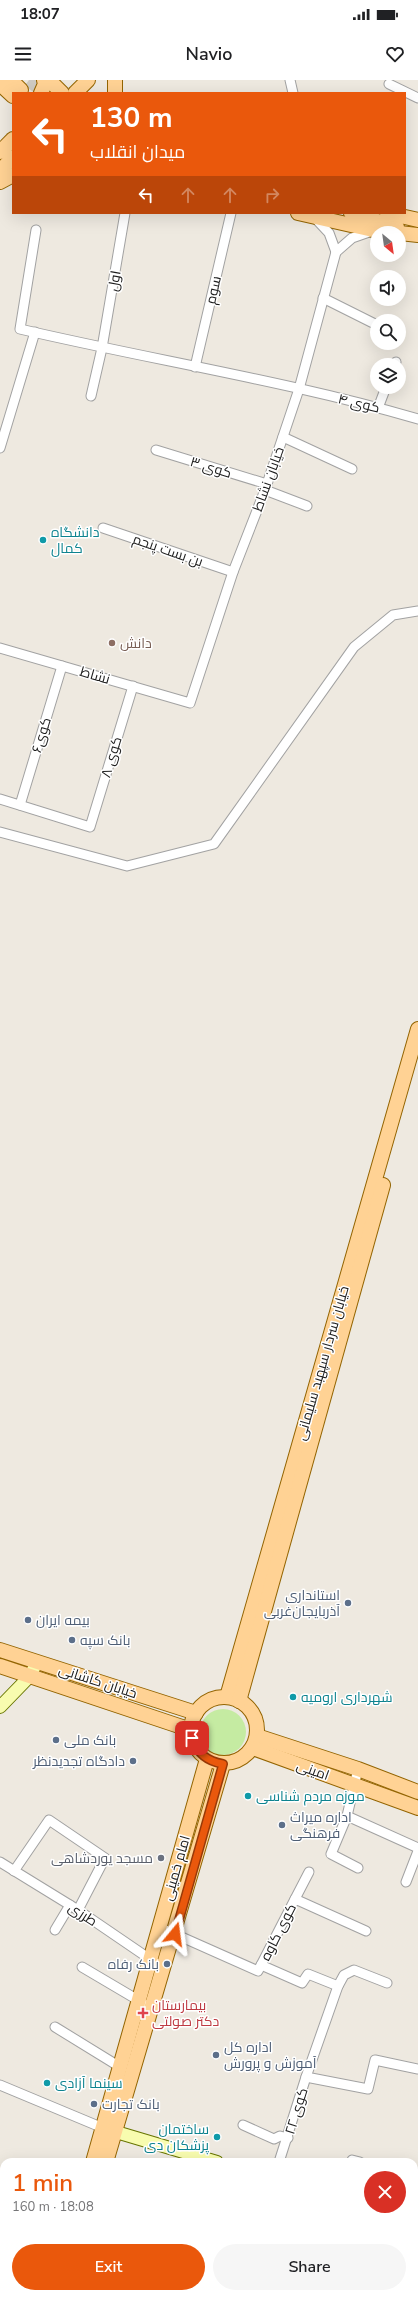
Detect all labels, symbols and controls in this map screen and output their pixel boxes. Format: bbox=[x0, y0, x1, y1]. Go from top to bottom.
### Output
text: 18:07 bbox=[20, 4, 60, 24]
text: Navio bbox=[186, 42, 232, 66]
icon: menu bbox=[12, 43, 34, 65]
icon: heart bbox=[384, 43, 406, 65]
text: 130 m bbox=[90, 99, 173, 137]
icon: left bbox=[24, 108, 76, 160]
text: میدان انقلاب bbox=[90, 140, 185, 164]
icon: left bbox=[135, 184, 157, 206]
icon: ahead bbox=[177, 184, 199, 206]
icon: ahead bbox=[219, 184, 241, 206]
icon: right bbox=[261, 184, 283, 206]
north arrow bbox=[370, 226, 406, 262]
map controls bbox=[370, 226, 406, 394]
street label: اول bbox=[103, 269, 126, 293]
button: sound bbox=[370, 270, 406, 306]
street label: سوم bbox=[201, 274, 226, 306]
button: search bbox=[370, 314, 406, 350]
button: layers bbox=[370, 358, 406, 394]
street label: کوی ۴ bbox=[336, 389, 382, 417]
street label: خیابان نشاط bbox=[248, 444, 289, 514]
street label: کوی ۳ bbox=[188, 452, 234, 483]
place label: دانشگاه کمال bbox=[51, 523, 100, 558]
street label: بن بست پنجم bbox=[130, 530, 206, 571]
marker: دانشگاه کمال bbox=[38, 535, 48, 545]
place label: دانش bbox=[120, 634, 152, 653]
marker: دانش bbox=[107, 638, 117, 648]
street label: نشاط bbox=[78, 662, 112, 689]
street label: کوی۶ bbox=[27, 715, 56, 755]
street label: کوی ۸ bbox=[96, 734, 127, 780]
street label: خیابان سردار سپهبد سلیمانی bbox=[291, 1284, 354, 1443]
place label: استانداری آذربایجان‌غربی bbox=[264, 1586, 340, 1621]
marker: استانداری آذربایجان‌غربی bbox=[343, 1598, 353, 1608]
place label: بیمه ایران bbox=[36, 1611, 90, 1630]
marker: بیمه ایران bbox=[23, 1615, 33, 1625]
place label: بانک سپه bbox=[80, 1631, 130, 1650]
marker: بانک سپه bbox=[67, 1635, 77, 1645]
street label: خیابان کاشانی bbox=[56, 1660, 140, 1703]
place label: شهرداری ارومیه bbox=[301, 1688, 393, 1707]
marker: شهرداری ارومیه bbox=[288, 1692, 298, 1702]
pin bbox=[175, 1721, 209, 1755]
icon: arrive bbox=[181, 1727, 203, 1749]
place label: بانک ملی bbox=[64, 1731, 116, 1750]
marker: بانک ملی bbox=[51, 1735, 61, 1745]
place label: دادگاه تجدیدنظر bbox=[32, 1752, 125, 1771]
marker: دادگاه تجدیدنظر bbox=[128, 1756, 138, 1766]
street label: امینی bbox=[294, 1756, 332, 1785]
place label: موزه مردم شناسی bbox=[256, 1787, 365, 1806]
marker: موزه مردم شناسی bbox=[243, 1791, 253, 1801]
place label: اداره میراث فرهنگی bbox=[290, 1808, 352, 1843]
marker: اداره میراث فرهنگی bbox=[277, 1820, 287, 1830]
street label: امام خمینی bbox=[158, 1833, 195, 1903]
place label: مسجد یوردشاهی bbox=[51, 1849, 153, 1868]
marker: مسجد یوردشاهی bbox=[156, 1853, 166, 1863]
street label: طرزی bbox=[65, 1898, 101, 1931]
street label: کوی کاوه bbox=[256, 1900, 301, 1964]
position arrow bbox=[154, 1913, 196, 1955]
place label: بانک رفاه bbox=[108, 1955, 159, 1974]
marker: بانک رفاه bbox=[162, 1959, 172, 1969]
place label: بیمارستان دکتر صولتی bbox=[152, 1996, 219, 2031]
marker: بیمارستان دکتر صولتی bbox=[137, 2007, 149, 2019]
place label: اداره کل آموزش و پرورش bbox=[224, 2038, 317, 2073]
marker: اداره کل آموزش و پرورش bbox=[211, 2050, 221, 2060]
place label: سینما آزادی bbox=[55, 2074, 123, 2093]
marker: سینما آزادی bbox=[42, 2078, 52, 2088]
street label: کوی ۲۲ bbox=[280, 2086, 313, 2137]
place label: بانک تجارت bbox=[102, 2095, 160, 2114]
marker: بانک تجارت bbox=[89, 2099, 99, 2109]
place label: ساختمان پزشکان دی bbox=[144, 2120, 209, 2155]
marker: ساختمان پزشکان دی bbox=[212, 2132, 222, 2142]
text: 1 min bbox=[12, 2167, 73, 2199]
button: close bbox=[364, 2171, 406, 2213]
text: 160 m · 18:08 bbox=[12, 2198, 94, 2216]
button: Exit bbox=[12, 2244, 205, 2290]
button: Share bbox=[213, 2244, 406, 2290]

